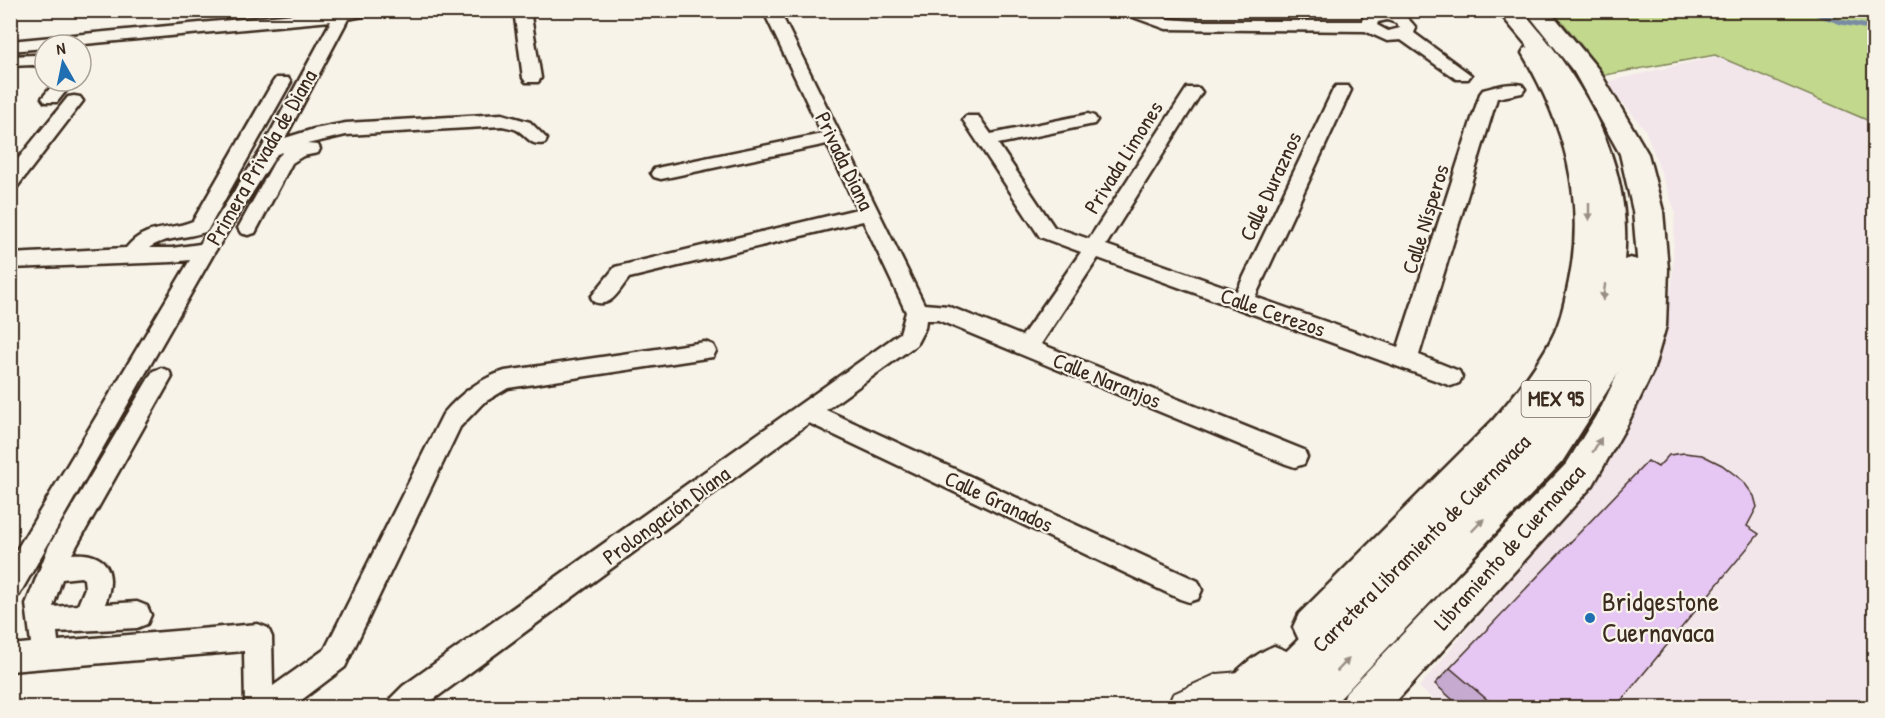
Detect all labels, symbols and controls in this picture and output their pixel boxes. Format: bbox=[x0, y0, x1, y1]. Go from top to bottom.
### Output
north arrow bbox=[33, 33, 93, 93]
text: N bbox=[55, 37, 67, 60]
street label: Primera Privada de Diana bbox=[198, 63, 324, 250]
street label: Privada Limones bbox=[1076, 95, 1170, 219]
street label: Privada Diana bbox=[808, 107, 882, 216]
street label: Calle Duraznos bbox=[1232, 127, 1308, 245]
street label: Calle Nísperos bbox=[1394, 161, 1456, 277]
one-way arrow bbox=[1584, 203, 1594, 222]
street label: Calle Cerezos bbox=[1217, 280, 1329, 344]
one-way arrow bbox=[1600, 283, 1609, 302]
street label: Calle Naranjos bbox=[1049, 345, 1165, 415]
road number: MEX 95 bbox=[1522, 381, 1590, 417]
street label: Carretera Libramiento de Cuernavaca bbox=[1306, 428, 1536, 658]
one-way arrow bbox=[1592, 437, 1603, 453]
street label: Prolongación Diana bbox=[596, 458, 736, 571]
street label: Libramiento de Cuernavaca bbox=[1428, 459, 1590, 635]
street label: Calle Granados bbox=[940, 463, 1058, 539]
one-way arrow bbox=[1471, 518, 1485, 532]
place label: Bridgestone Cuernavaca bbox=[1602, 583, 1719, 650]
marker: Bridgestone Cuernavaca bbox=[1583, 611, 1597, 625]
one-way arrow bbox=[1336, 658, 1350, 673]

